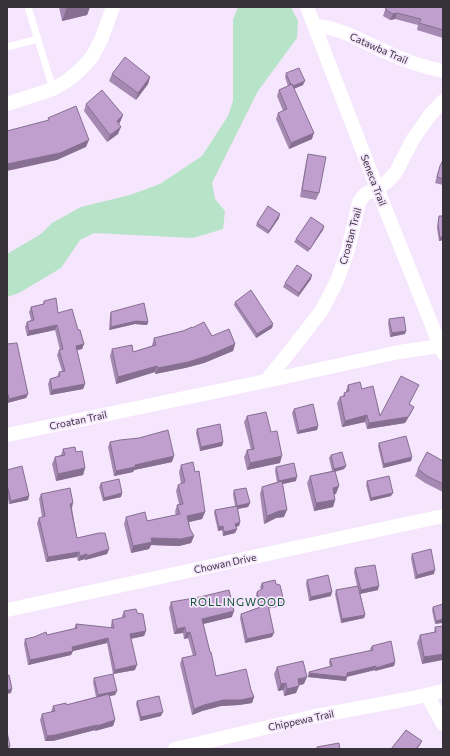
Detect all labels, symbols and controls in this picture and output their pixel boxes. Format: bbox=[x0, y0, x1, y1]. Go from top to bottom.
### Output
street label: Catawba Trail bbox=[348, 30, 410, 66]
street label: Seneca Trail bbox=[359, 153, 389, 207]
street label: Croatan Trail bbox=[337, 206, 363, 266]
street label: Croatan Trail bbox=[48, 408, 108, 432]
street label: Chowan Drive bbox=[193, 551, 257, 575]
district label: ROLLINGWOOD bbox=[190, 595, 286, 608]
street label: Chippewa Trail bbox=[267, 707, 335, 733]

